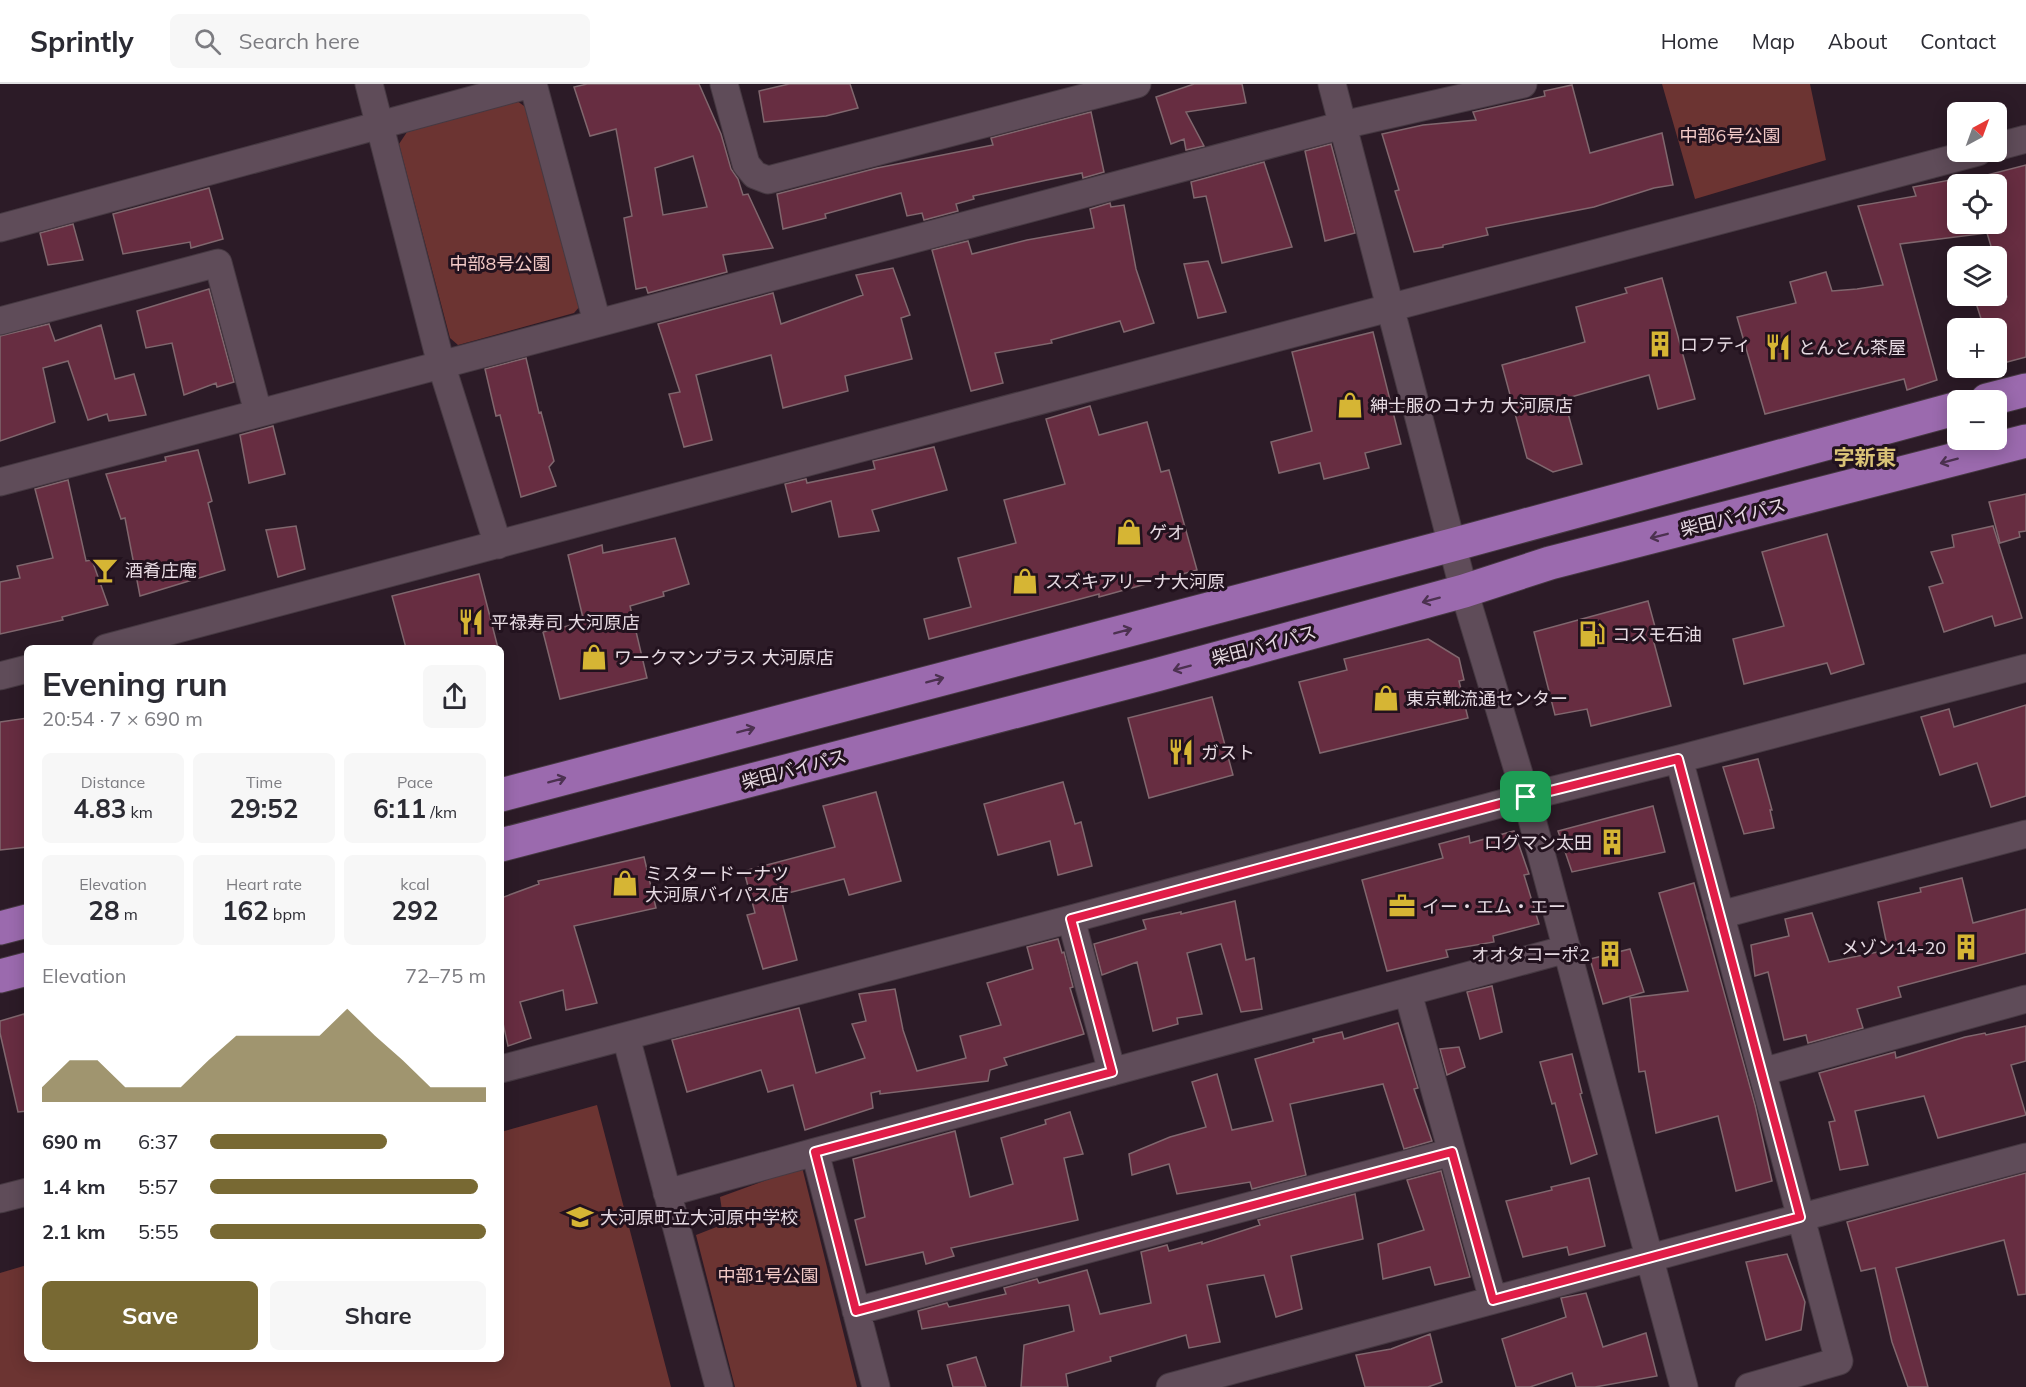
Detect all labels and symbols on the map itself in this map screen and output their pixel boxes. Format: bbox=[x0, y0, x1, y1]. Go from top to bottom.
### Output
north arrow bbox=[1947, 102, 2007, 162]
park label: 中部6号公園 bbox=[1680, 124, 1780, 147]
park label: 中部8号公園 bbox=[450, 252, 550, 275]
building icon: ロフティ bbox=[1645, 329, 1675, 359]
restaurant icon: とんとん茶屋 bbox=[1763, 332, 1793, 362]
place label: ロフティ bbox=[1680, 333, 1751, 356]
place label: とんとん茶屋 bbox=[1798, 336, 1906, 359]
shop icon: 紳士服のコナカ 大河原店 bbox=[1335, 390, 1365, 420]
place label: 紳士服のコナカ 大河原店 bbox=[1370, 394, 1573, 417]
district label: 字新東 bbox=[1834, 444, 1897, 470]
one-way arrow bbox=[1940, 456, 1959, 467]
street label: 柴田バイパス bbox=[1678, 493, 1788, 541]
shop icon: ゲオ bbox=[1114, 517, 1144, 547]
place label: ゲオ bbox=[1149, 521, 1185, 544]
one-way arrow bbox=[1649, 530, 1668, 542]
bar icon: 酒肴庄庵 bbox=[90, 555, 120, 585]
place label: 酒肴庄庵 bbox=[125, 559, 197, 582]
shop icon: スズキアリーナ大河原 bbox=[1010, 566, 1040, 596]
place label: スズキアリーナ大河原 bbox=[1045, 570, 1225, 593]
one-way arrow bbox=[1421, 595, 1440, 606]
restaurant icon: 平禄寿司 大河原店 bbox=[456, 607, 486, 637]
place label: 平禄寿司 大河原店 bbox=[491, 611, 640, 634]
fuel station icon: コスモ石油 bbox=[1577, 619, 1607, 649]
street label: 柴田バイパス bbox=[1209, 620, 1319, 670]
place label: コスモ石油 bbox=[1612, 623, 1702, 646]
one-way arrow bbox=[1113, 625, 1132, 637]
shop icon: ワークマンプラス 大河原店 bbox=[579, 642, 609, 672]
place label: ワークマンプラス 大河原店 bbox=[614, 646, 834, 669]
one-way arrow bbox=[1173, 662, 1192, 674]
one-way arrow bbox=[925, 674, 944, 686]
shop icon: 東京靴流通センター bbox=[1371, 683, 1401, 713]
place label: 東京靴流通センター bbox=[1406, 687, 1568, 710]
one-way arrow bbox=[736, 723, 755, 735]
restaurant icon: ガスト bbox=[1166, 737, 1196, 767]
place label: ガスト bbox=[1201, 741, 1255, 764]
street label: 柴田バイパス bbox=[739, 744, 849, 794]
pin bbox=[1500, 771, 1551, 822]
one-way arrow bbox=[548, 774, 567, 785]
building icon: ログマン太田 bbox=[1597, 827, 1627, 857]
place label: ログマン太田 bbox=[1484, 831, 1592, 854]
place label: ミスタードーナツ 大河原バイパス店 bbox=[645, 862, 789, 906]
shop icon: ミスタードーナツ 大河原バイパス店 bbox=[610, 868, 640, 898]
office icon: イー・エム・エー bbox=[1387, 891, 1417, 921]
place label: イー・エム・エー bbox=[1422, 895, 1566, 918]
building icon: メゾン14-20 bbox=[1951, 932, 1981, 962]
place label: メゾン14-20 bbox=[1841, 936, 1946, 959]
building icon: オオタコーポ2 bbox=[1595, 939, 1625, 969]
place label: オオタコーポ2 bbox=[1471, 943, 1590, 966]
school or university icon: 大河原町立大河原中学校 bbox=[565, 1202, 595, 1232]
place label: 大河原町立大河原中学校 bbox=[600, 1206, 798, 1229]
park label: 中部1号公園 bbox=[718, 1264, 818, 1287]

